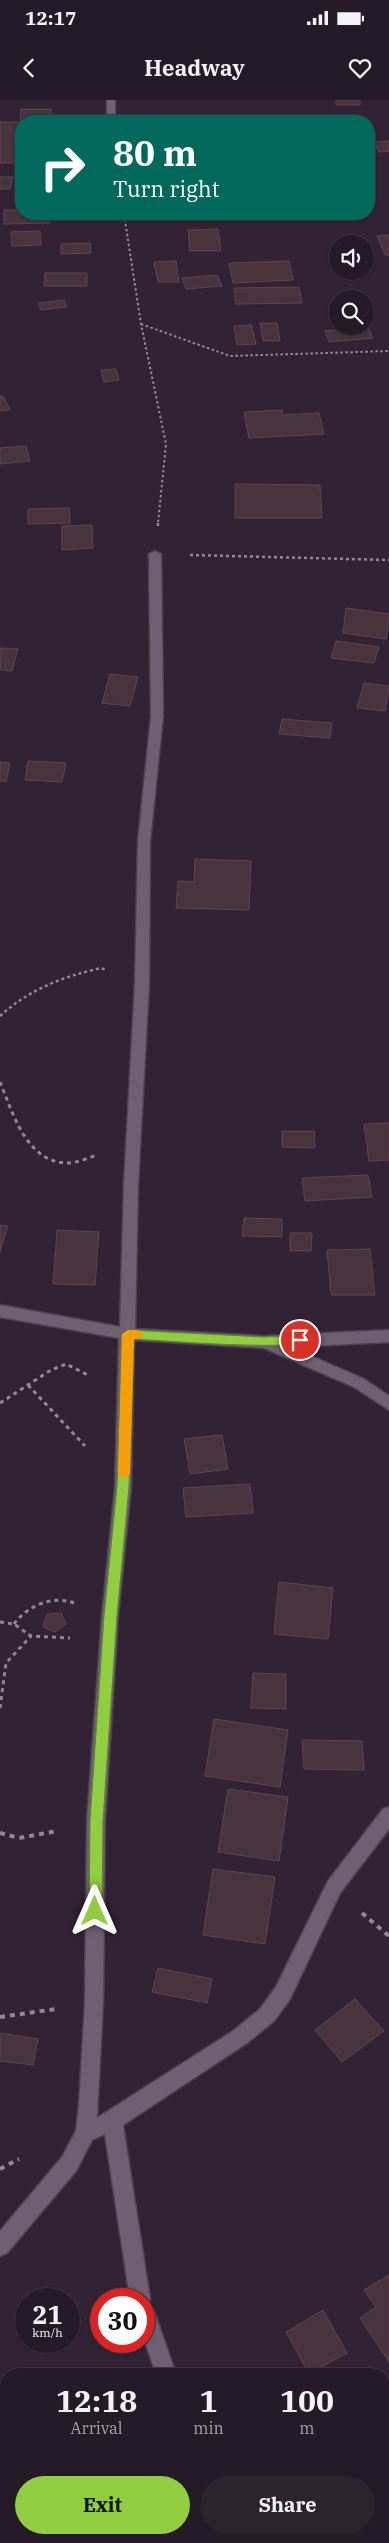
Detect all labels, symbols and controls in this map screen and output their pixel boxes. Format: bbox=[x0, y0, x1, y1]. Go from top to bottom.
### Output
text: 12:17 bbox=[25, 6, 76, 30]
text: Headway bbox=[144, 53, 245, 82]
icon: back bbox=[15, 54, 43, 82]
icon: heart bbox=[346, 54, 374, 82]
text: 80 m bbox=[113, 130, 197, 176]
icon: right bbox=[30, 135, 95, 200]
text: Turn right bbox=[113, 174, 220, 203]
map controls bbox=[329, 235, 374, 335]
button: sound bbox=[329, 235, 374, 280]
button: search bbox=[329, 290, 374, 335]
pin bbox=[279, 1319, 321, 1361]
icon: arrive bbox=[286, 1326, 314, 1354]
position arrow bbox=[68, 1884, 120, 1936]
speed limit sign: 30 bbox=[90, 2288, 155, 2353]
text: 21 bbox=[32, 2298, 63, 2331]
text: km/h bbox=[32, 2325, 63, 2340]
text: 12:18 bbox=[56, 2381, 137, 2420]
text: 1 bbox=[200, 2381, 218, 2420]
text: 100 bbox=[280, 2381, 334, 2420]
text: Arrival bbox=[71, 2418, 123, 2438]
text: min bbox=[193, 2418, 224, 2438]
text: m bbox=[299, 2418, 315, 2438]
button: Exit bbox=[15, 2476, 190, 2534]
button: Share bbox=[200, 2476, 375, 2534]

